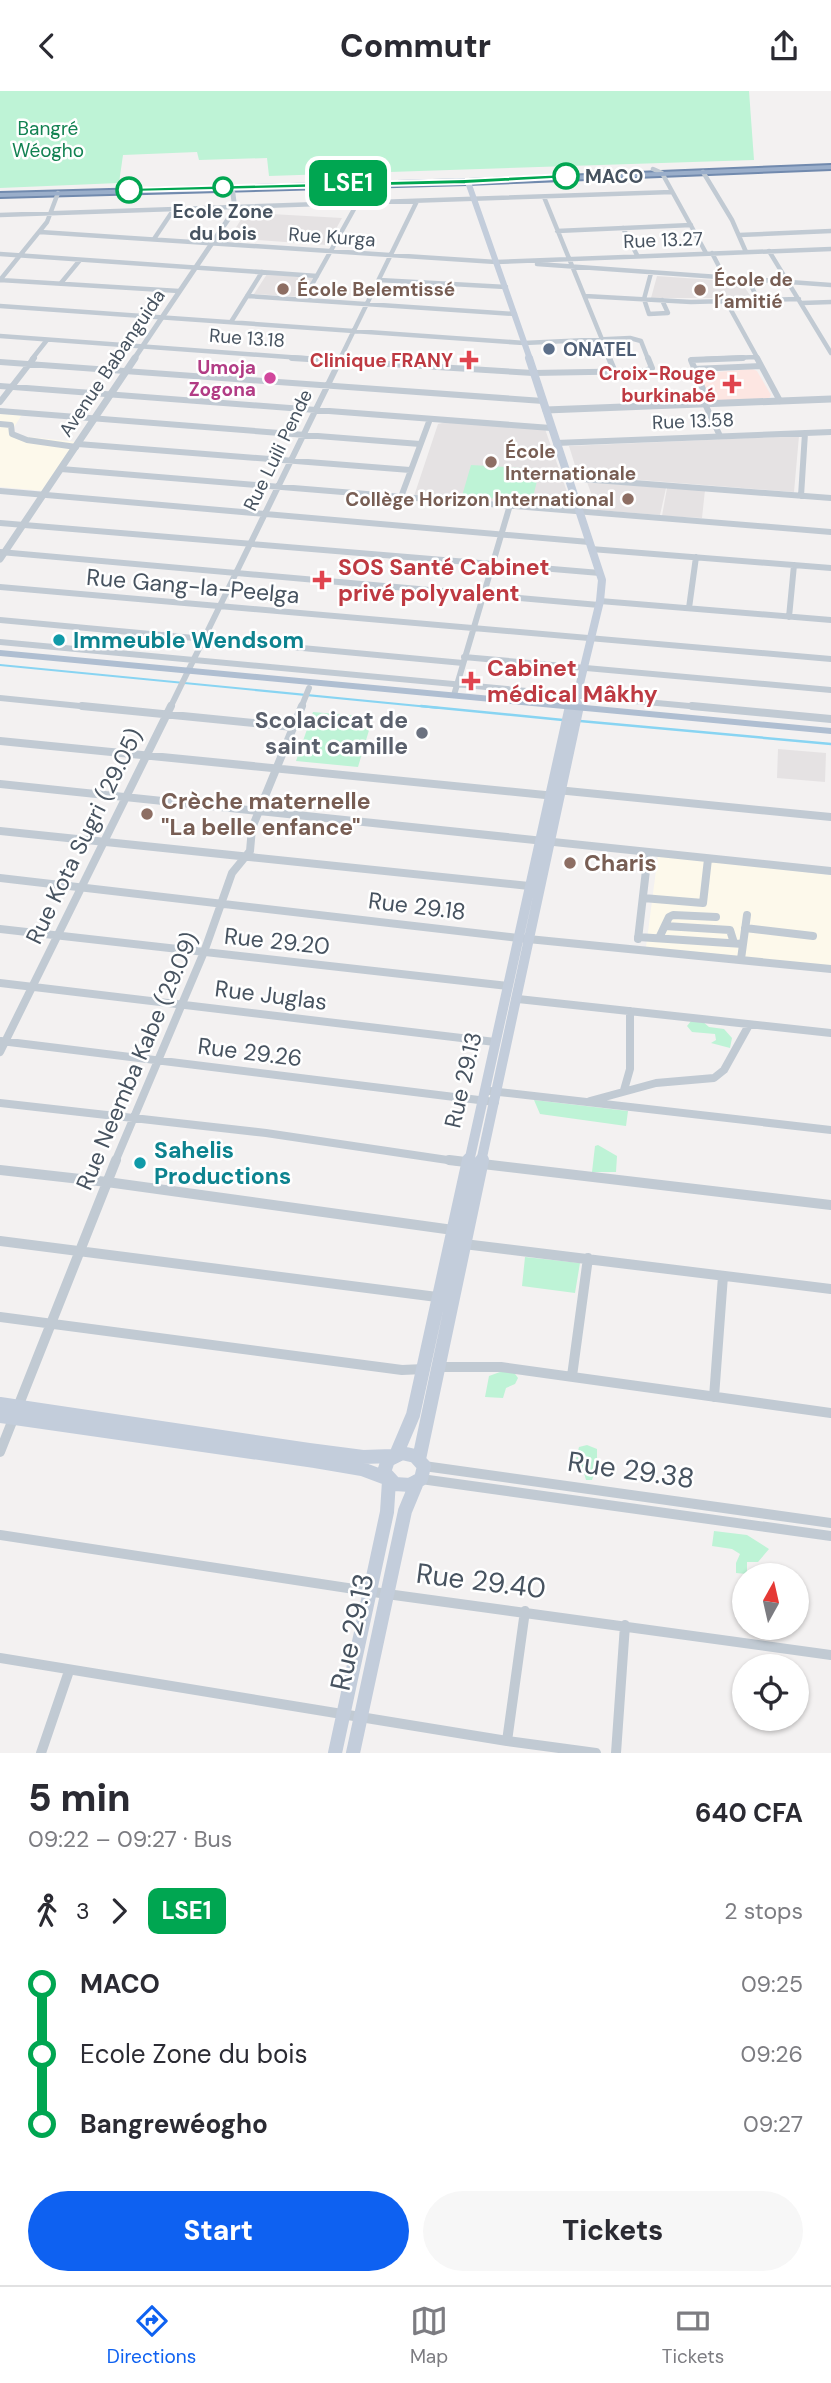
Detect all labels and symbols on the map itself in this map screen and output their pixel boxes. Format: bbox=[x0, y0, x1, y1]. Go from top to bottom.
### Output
park label: Bangré Wéogho bbox=[12, 116, 84, 163]
line badge: LSE1 bbox=[299, 160, 397, 206]
marker: MACO bbox=[553, 163, 579, 189]
place label: MACO bbox=[585, 164, 644, 189]
unlabelled marker bbox=[116, 177, 142, 203]
marker: Ecole Zone du bois bbox=[213, 177, 233, 197]
place label: Ecole Zone du bois bbox=[173, 199, 273, 246]
street label: Rue Kurga bbox=[288, 221, 376, 253]
street label: Rue 13.27 bbox=[623, 226, 703, 254]
place label: École de l´amitié bbox=[714, 267, 793, 314]
place label: École Belemtissé bbox=[297, 277, 455, 302]
marker: École Belemtissé bbox=[275, 281, 291, 297]
marker: École de l´amitié bbox=[692, 282, 708, 298]
street label: Avenue Babanguida bbox=[53, 284, 171, 442]
street label: Rue 13.18 bbox=[208, 323, 286, 353]
place label: ONATEL bbox=[563, 337, 637, 362]
marker: ONATEL bbox=[541, 341, 557, 357]
place label: Clinique FRANY bbox=[310, 348, 453, 373]
marker: Clinique FRANY bbox=[459, 350, 479, 370]
place label: Umoja Zogona bbox=[189, 355, 256, 402]
place label: Croix-Rouge burkinabé bbox=[599, 361, 716, 408]
marker: Umoja Zogona bbox=[262, 370, 278, 386]
marker: Croix-Rouge burkinabé bbox=[722, 374, 742, 394]
street label: Rue Luili Pende bbox=[238, 385, 318, 515]
street label: Rue 13.58 bbox=[652, 407, 734, 435]
place label: École Internationale bbox=[505, 439, 636, 486]
marker: École Internationale bbox=[483, 454, 499, 470]
place label: Collège Horizon International bbox=[345, 487, 614, 512]
marker: Collège Horizon International bbox=[620, 491, 636, 507]
place label: SOS Santé Cabinet privé polyvalent bbox=[338, 552, 549, 608]
street label: Rue Gang-la-Peelga bbox=[85, 562, 301, 610]
marker: SOS Santé Cabinet privé polyvalent bbox=[312, 570, 332, 590]
place label: Immeuble Wendsom bbox=[73, 625, 304, 655]
marker: Immeuble Wendsom bbox=[51, 632, 67, 648]
place label: Cabinet médical Mâkhy bbox=[487, 653, 658, 709]
marker: Cabinet médical Mâkhy bbox=[461, 671, 481, 691]
place label: Scolacicat de saint camille bbox=[255, 705, 408, 761]
street label: Rue Kota Sugri (29.05) bbox=[19, 723, 149, 949]
marker: Scolacicat de saint camille bbox=[414, 725, 430, 741]
place label: Crèche maternelle "La belle enfance" bbox=[161, 786, 371, 842]
marker: Crèche maternelle "La belle enfance" bbox=[139, 806, 155, 822]
place label: Charis bbox=[584, 848, 657, 878]
marker: Charis bbox=[562, 855, 578, 871]
street label: Rue 29.18 bbox=[367, 885, 467, 927]
street label: Rue 29.20 bbox=[223, 921, 331, 961]
street label: Rue Neemba Kabe (29.09) bbox=[69, 927, 205, 1195]
street label: Rue Juglas bbox=[213, 973, 329, 1017]
street label: Rue 29.13 bbox=[437, 1029, 489, 1131]
street label: Rue 29.26 bbox=[196, 1031, 304, 1073]
place label: Sahelis Productions bbox=[154, 1135, 291, 1191]
marker: Sahelis Productions bbox=[132, 1155, 148, 1171]
street label: Rue 29.38 bbox=[565, 1443, 697, 1497]
street label: Rue 29.40 bbox=[414, 1555, 548, 1607]
north arrow bbox=[732, 1563, 808, 1640]
street label: Rue 29.13 bbox=[322, 1570, 382, 1694]

